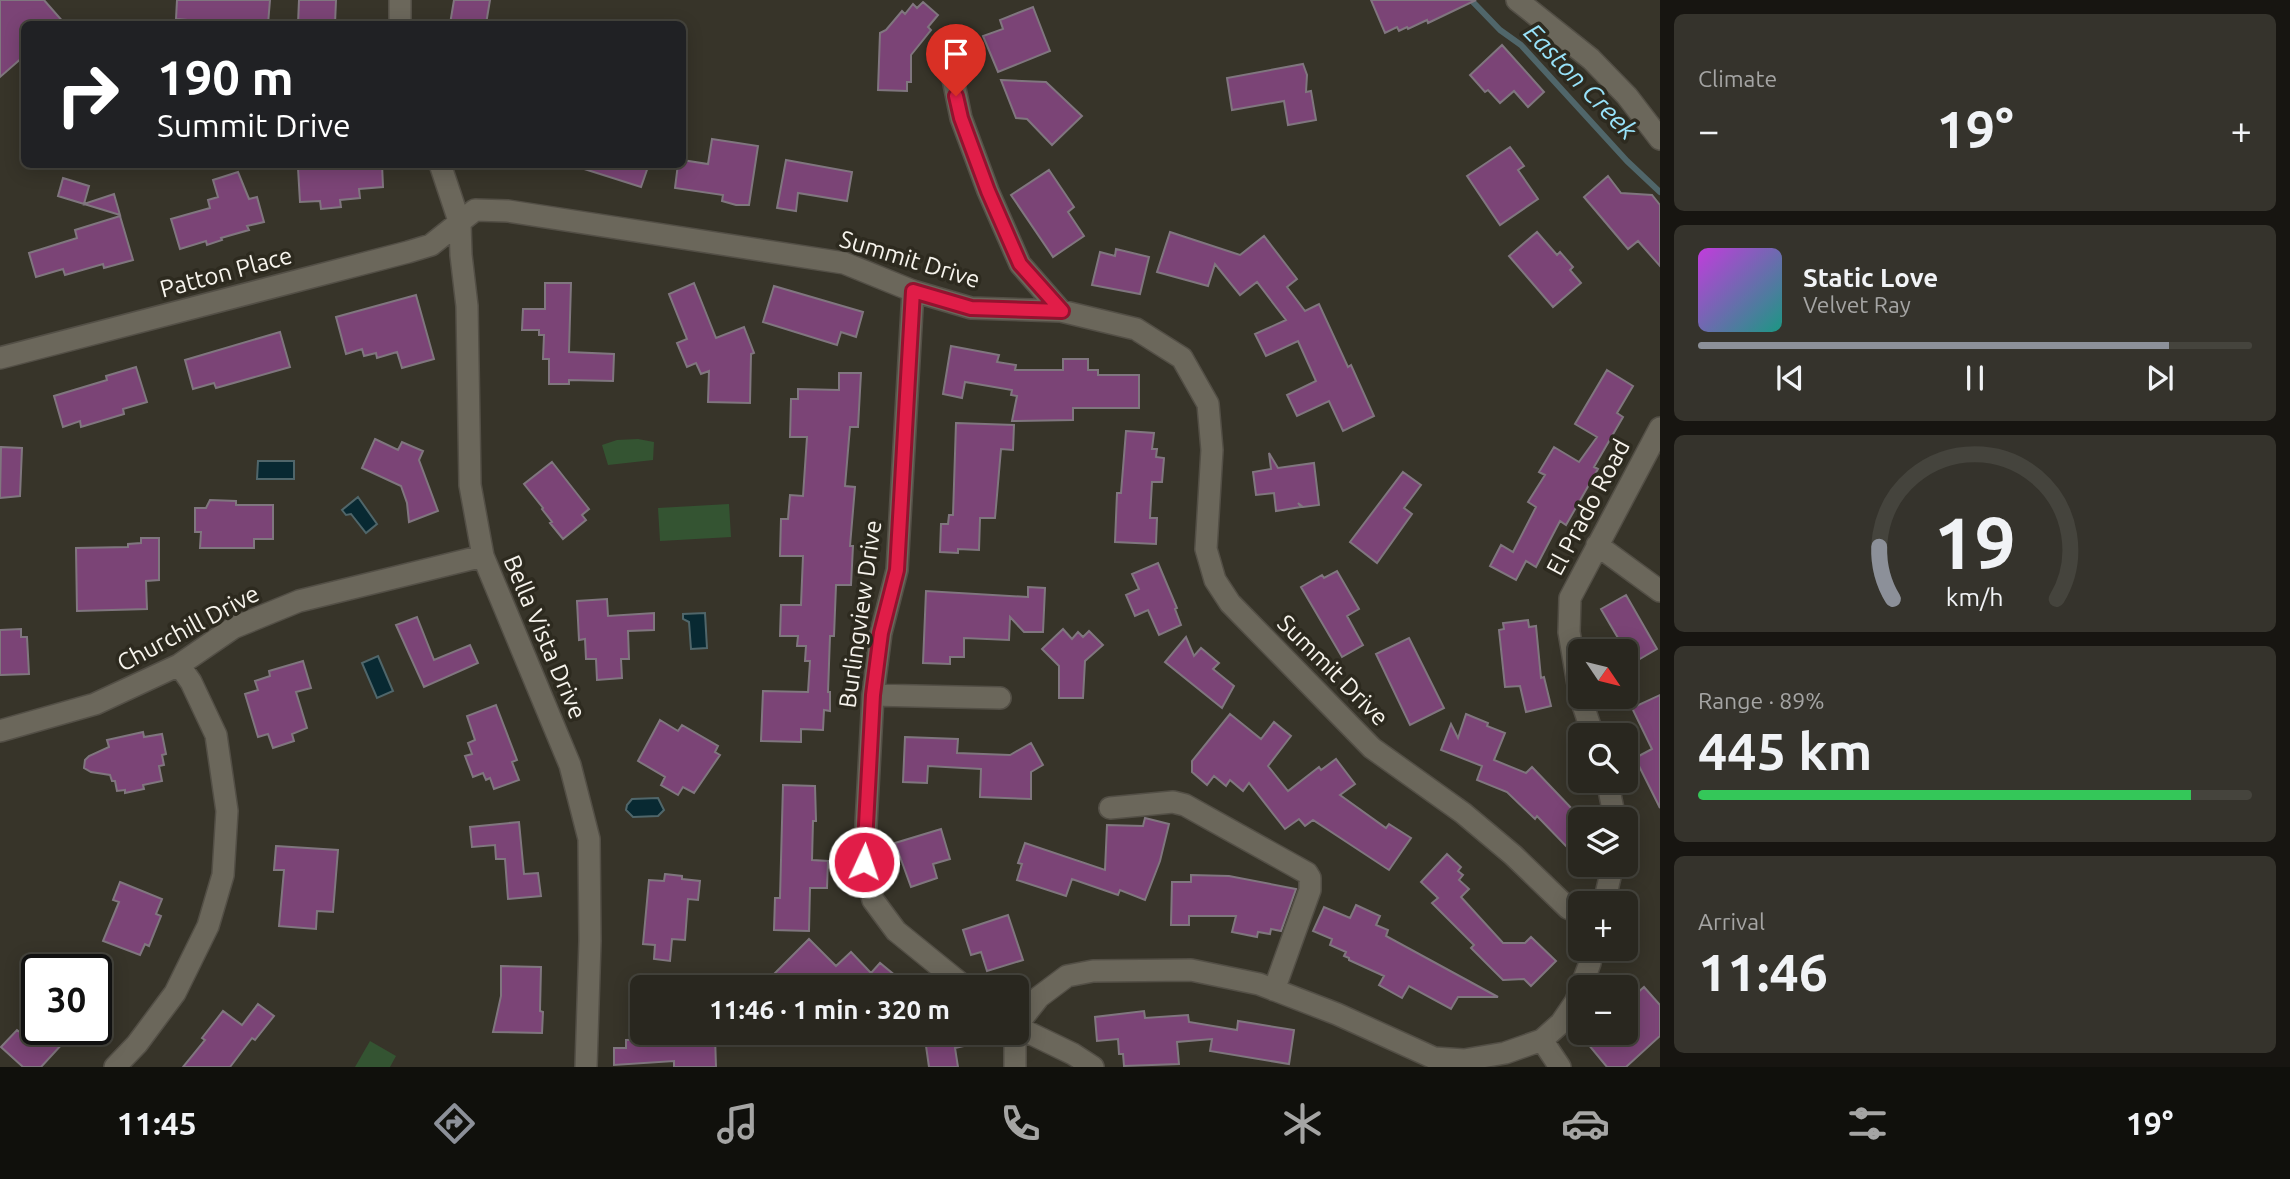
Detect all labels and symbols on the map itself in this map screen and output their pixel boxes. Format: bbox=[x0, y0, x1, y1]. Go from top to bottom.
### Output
water label: Easton Creek bbox=[1519, 17, 1644, 145]
pin bbox=[926, 24, 986, 96]
street label: Summit Drive bbox=[837, 225, 983, 293]
street label: Patton Place bbox=[157, 241, 295, 303]
street label: El Prado Road bbox=[1541, 434, 1635, 580]
street label: Burlingview Drive bbox=[833, 518, 887, 710]
street label: Bella Vista Drive bbox=[498, 551, 592, 723]
street label: Churchill Drive bbox=[112, 579, 264, 677]
street label: Summit Drive bbox=[1272, 609, 1394, 731]
north arrow bbox=[1568, 639, 1638, 709]
position arrow bbox=[827, 825, 901, 899]
speed limit sign: 30 bbox=[21, 954, 112, 1045]

